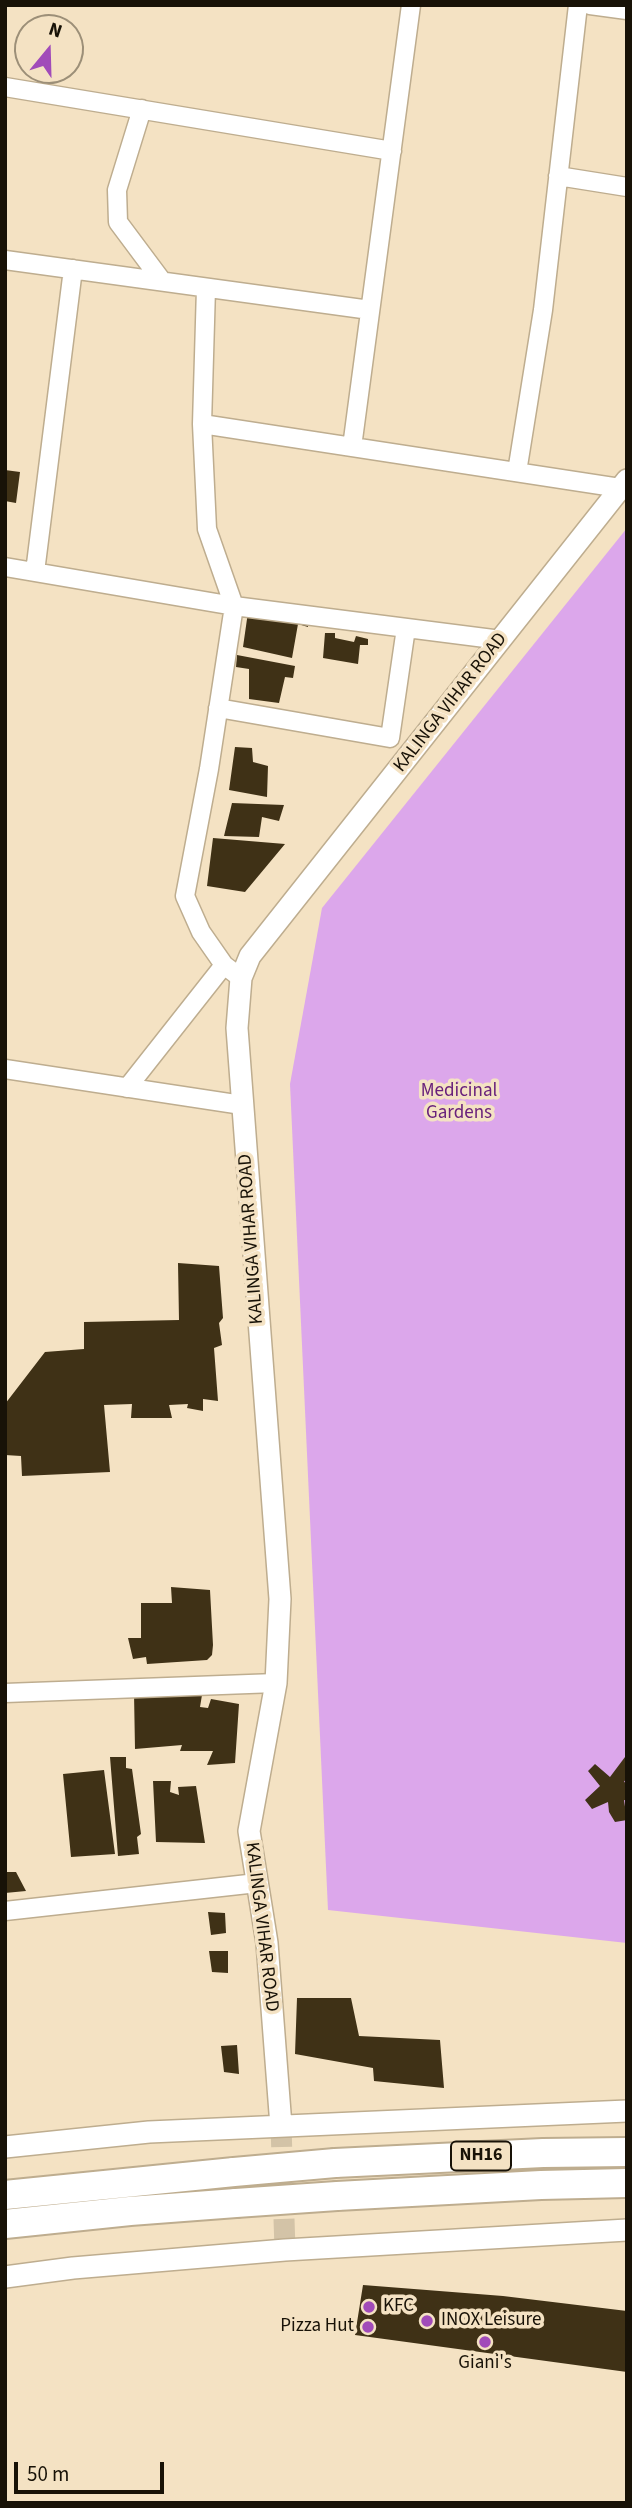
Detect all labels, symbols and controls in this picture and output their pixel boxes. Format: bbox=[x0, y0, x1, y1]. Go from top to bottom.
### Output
north arrow bbox=[14, 14, 84, 84]
text: N bbox=[45, 16, 66, 45]
street label: KALINGA VIHAR ROAD bbox=[389, 629, 513, 777]
park label: Medicinal Gardens bbox=[421, 1081, 497, 1125]
street label: KALINGA VIHAR ROAD bbox=[235, 1153, 269, 1325]
street label: KALINGA VIHAR ROAD bbox=[239, 1841, 283, 2013]
road number: NH16 bbox=[451, 2142, 511, 2170]
place label: KFC bbox=[383, 2296, 414, 2318]
marker: KFC bbox=[361, 2299, 377, 2315]
place label: INOX Leisure bbox=[441, 2310, 541, 2332]
marker: INOX Leisure bbox=[419, 2313, 435, 2329]
place label: Pizza Hut bbox=[280, 2316, 354, 2338]
marker: Pizza Hut bbox=[360, 2319, 376, 2335]
marker: Giani's bbox=[477, 2334, 493, 2350]
place label: Giani's bbox=[458, 2353, 512, 2375]
scale bar bbox=[18, 2448, 168, 2492]
text: 50 m bbox=[27, 2459, 69, 2489]

